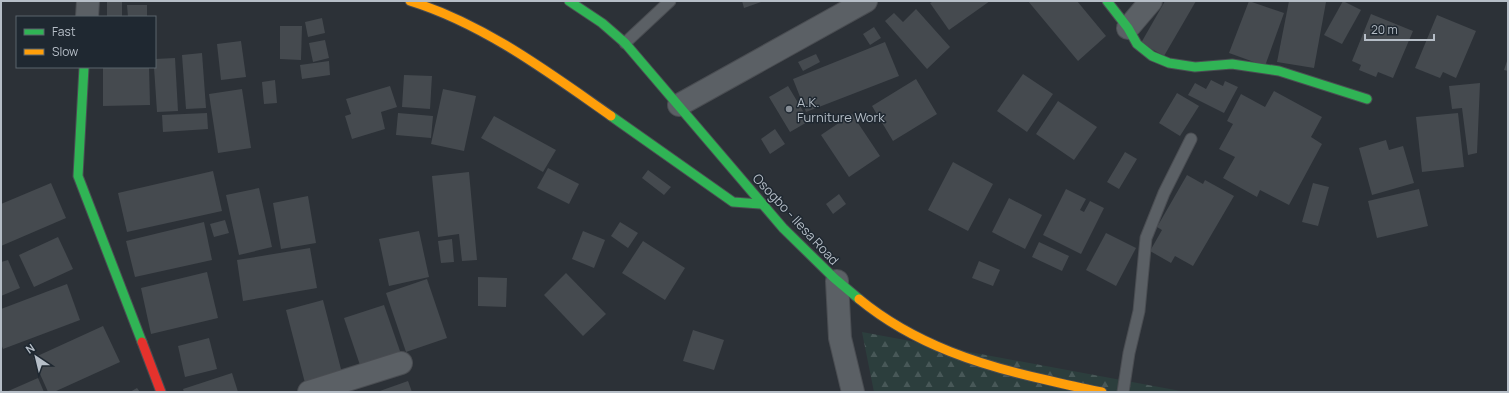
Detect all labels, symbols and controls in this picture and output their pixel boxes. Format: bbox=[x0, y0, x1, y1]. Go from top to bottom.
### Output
legend bbox=[16, 16, 156, 68]
scale bar bbox=[1365, 16, 1434, 42]
text: 20 m bbox=[1371, 21, 1398, 38]
text: Fast bbox=[52, 23, 76, 40]
text: Slow bbox=[52, 43, 78, 60]
place label: A.K. Furniture Work bbox=[797, 93, 885, 126]
marker: A.K. Furniture Work bbox=[784, 104, 794, 114]
street label: Osogbo - Ilesa Road bbox=[749, 169, 843, 269]
north arrow bbox=[16, 337, 56, 377]
text: N bbox=[22, 340, 38, 357]

